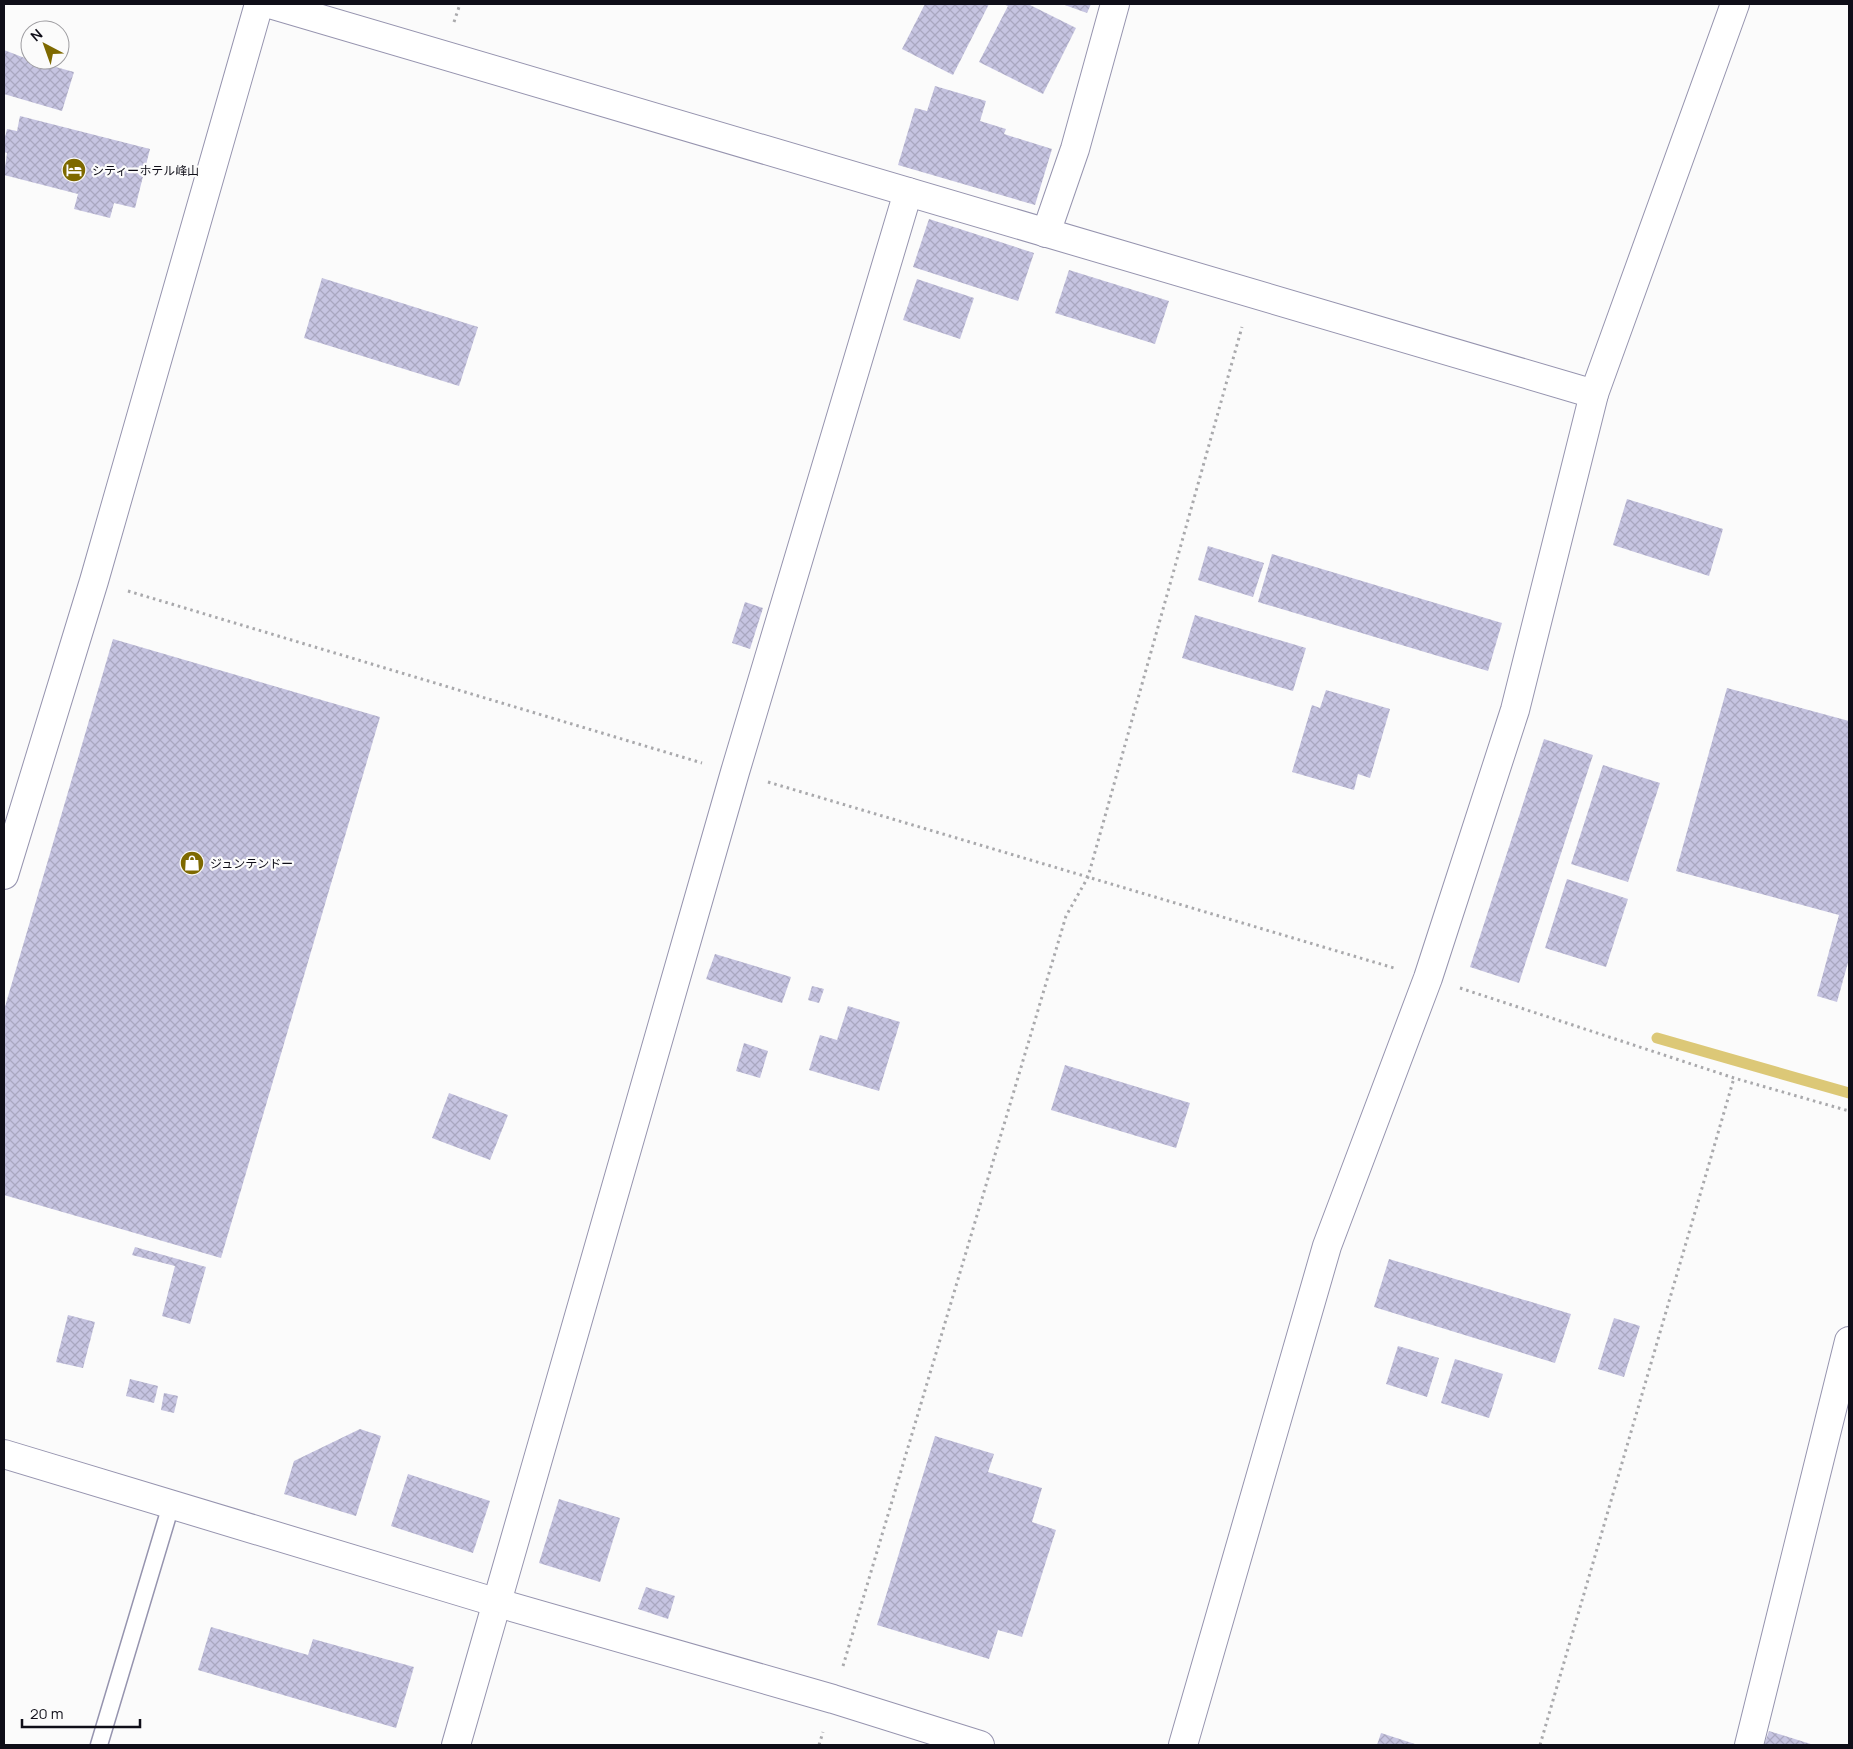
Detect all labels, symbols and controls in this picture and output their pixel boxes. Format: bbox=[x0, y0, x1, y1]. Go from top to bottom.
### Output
north arrow bbox=[20, 20, 70, 70]
text: N bbox=[26, 24, 46, 45]
hotel icon: シティーホテル峰山 bbox=[61, 157, 87, 183]
place label: シティーホテル峰山 bbox=[92, 162, 199, 179]
shop icon: ジュンテンドー bbox=[179, 850, 205, 876]
place label: ジュンテンドー bbox=[210, 855, 293, 872]
scale bar bbox=[22, 1696, 140, 1728]
text: 20 m bbox=[30, 1703, 63, 1724]

